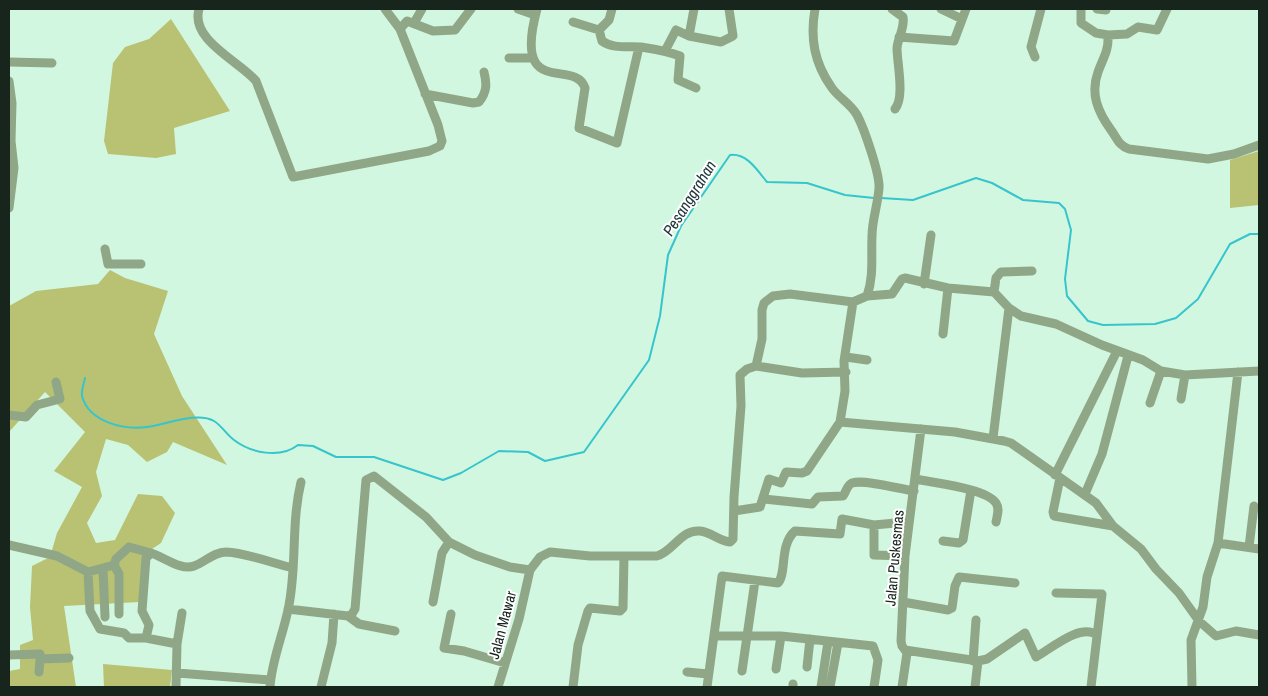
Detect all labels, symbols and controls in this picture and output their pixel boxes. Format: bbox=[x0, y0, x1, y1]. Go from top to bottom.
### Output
water label: Pesanggrahan bbox=[657, 156, 721, 240]
street label: Jalan Puskesmas bbox=[879, 509, 909, 607]
street label: Jalan Mawar bbox=[483, 589, 521, 661]

